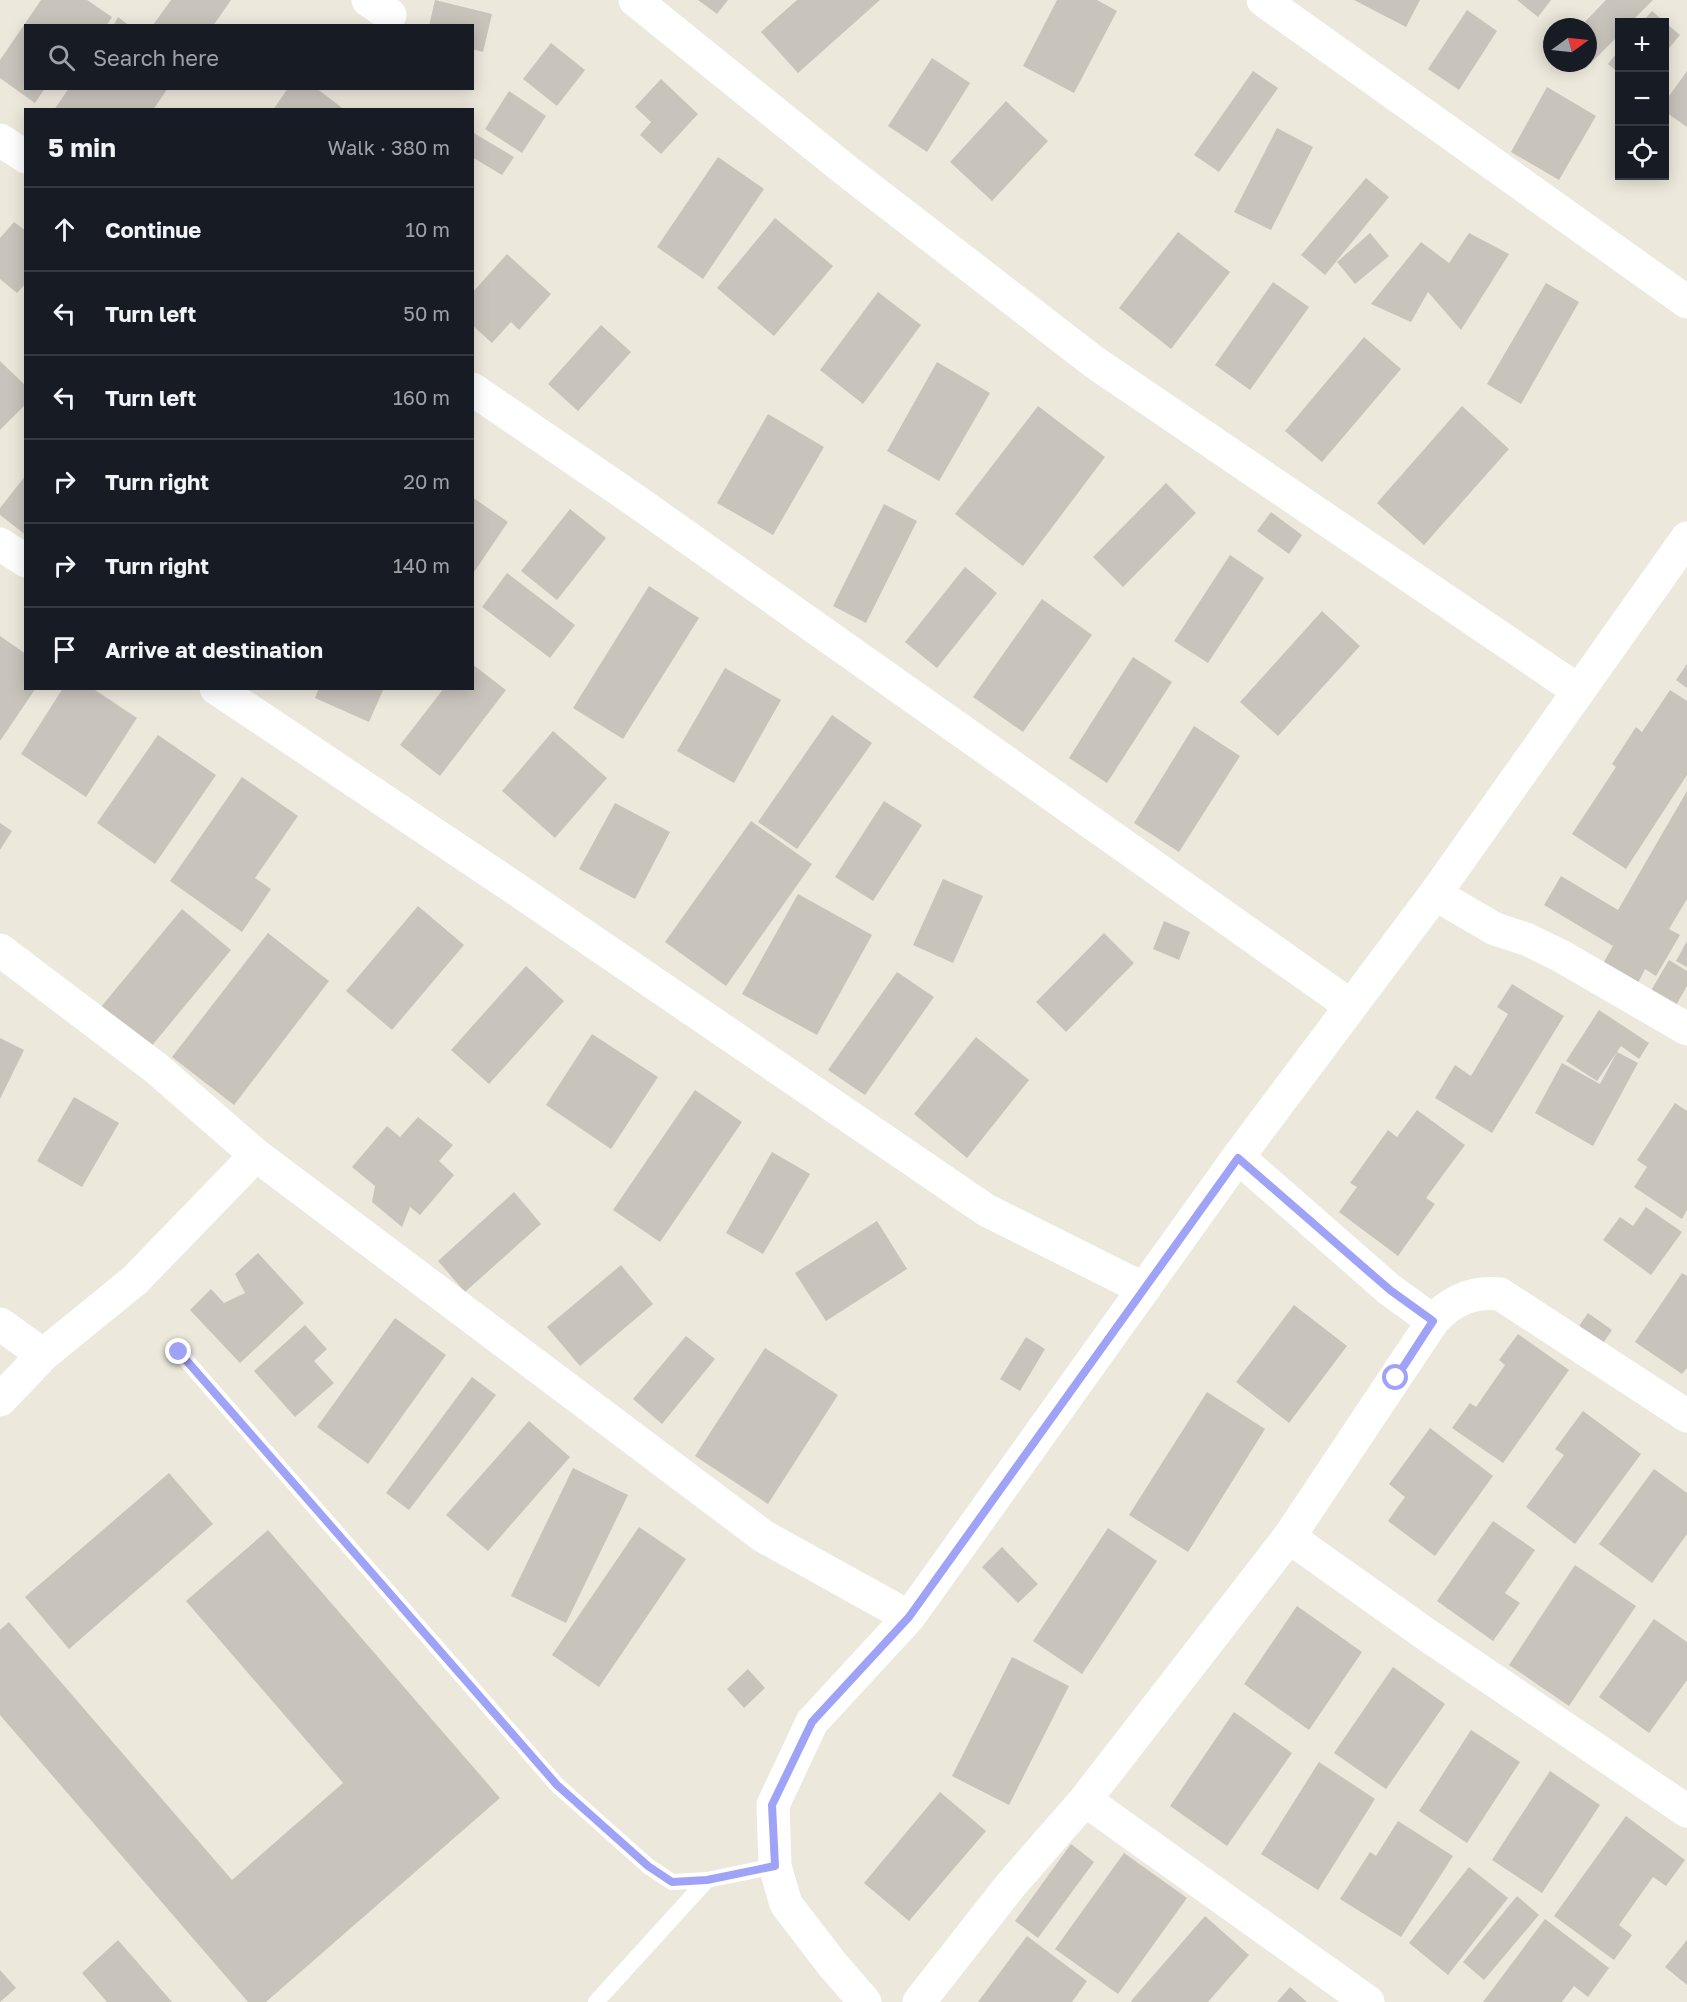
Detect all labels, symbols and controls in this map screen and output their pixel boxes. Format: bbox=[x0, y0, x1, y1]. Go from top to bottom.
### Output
north arrow bbox=[1543, 18, 1597, 72]
map controls bbox=[1615, 18, 1669, 180]
button: + bbox=[1615, 18, 1669, 72]
search box bbox=[24, 24, 474, 90]
icon: search bbox=[45, 41, 78, 74]
text: Search here bbox=[93, 44, 219, 71]
button: − bbox=[1615, 72, 1669, 126]
button: locate bbox=[1615, 126, 1669, 180]
text: 5 min bbox=[48, 132, 116, 163]
text: Walk · 380 m bbox=[328, 135, 450, 159]
icon: ahead bbox=[48, 213, 81, 246]
text: Continue bbox=[105, 216, 201, 243]
text: 10 m bbox=[405, 217, 450, 241]
icon: left bbox=[48, 297, 81, 330]
text: Turn left bbox=[105, 300, 196, 327]
text: 50 m bbox=[403, 301, 450, 325]
icon: left bbox=[48, 381, 81, 414]
text: Turn left bbox=[105, 384, 196, 411]
text: 160 m bbox=[393, 385, 450, 409]
icon: right bbox=[48, 465, 81, 498]
text: Turn right bbox=[105, 468, 209, 495]
text: 20 m bbox=[403, 469, 450, 493]
icon: right bbox=[48, 549, 81, 582]
text: Turn right bbox=[105, 552, 209, 579]
text: 140 m bbox=[393, 553, 450, 577]
icon: arrive bbox=[48, 633, 81, 666]
text: Arrive at destination bbox=[105, 636, 323, 663]
route end bbox=[165, 1338, 191, 1364]
route start bbox=[1382, 1364, 1408, 1390]

